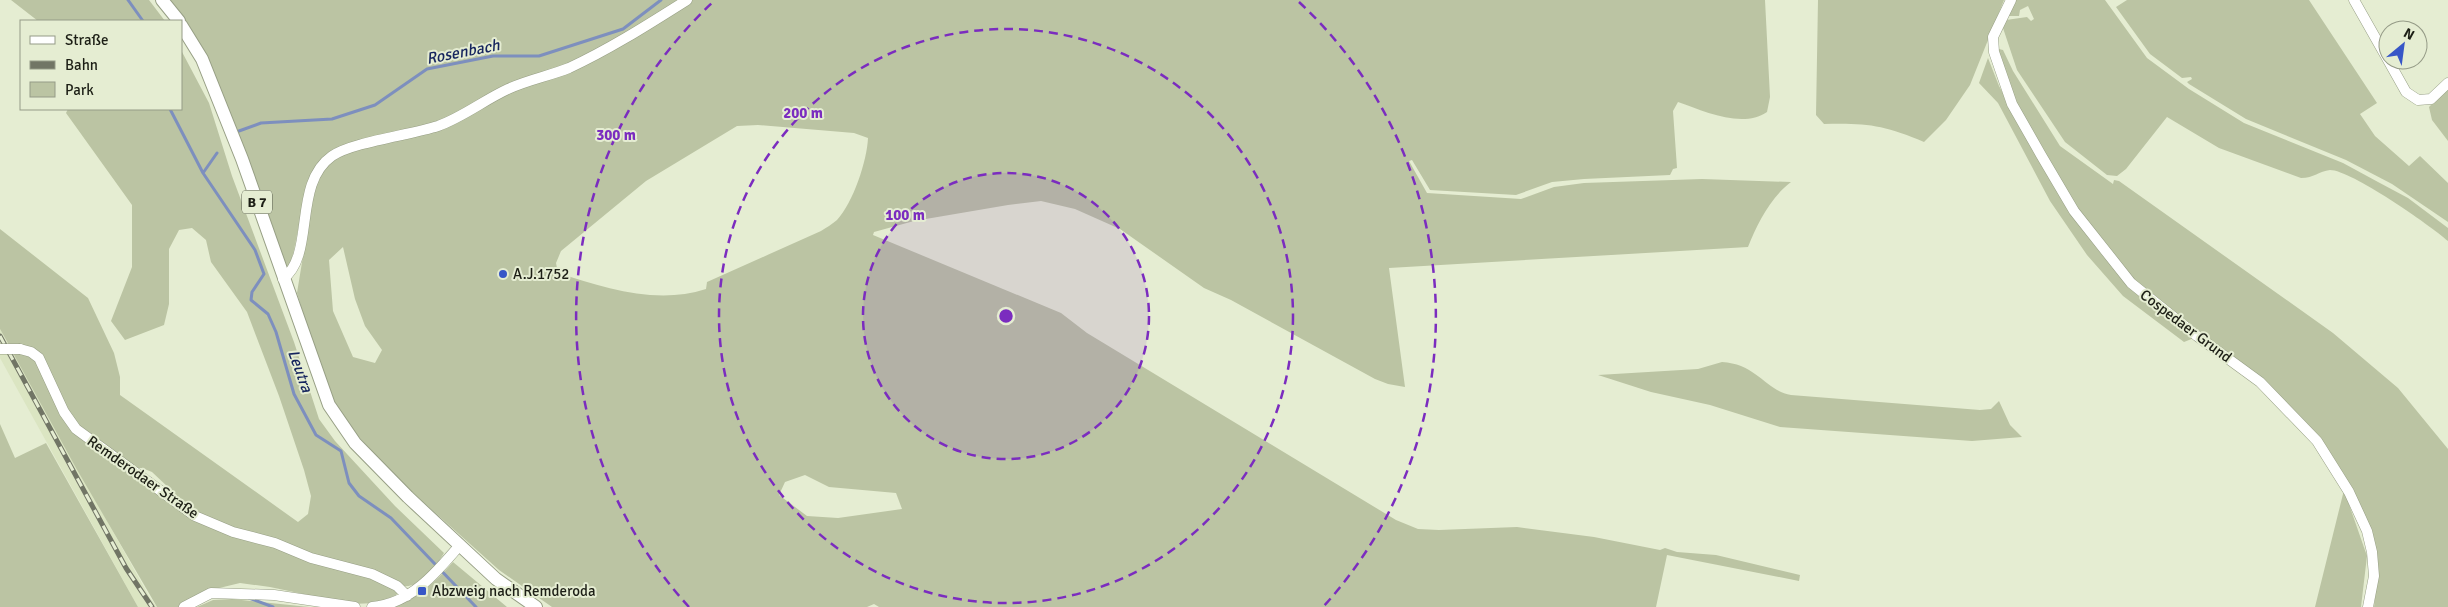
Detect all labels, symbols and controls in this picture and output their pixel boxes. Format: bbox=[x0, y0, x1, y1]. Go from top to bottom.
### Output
legend bbox=[20, 20, 182, 110]
north arrow bbox=[2378, 20, 2428, 70]
text: N bbox=[2401, 24, 2417, 44]
text: Straße bbox=[65, 31, 109, 49]
water label: Rosenbach bbox=[425, 35, 503, 69]
text: Bahn bbox=[65, 56, 98, 74]
text: Park bbox=[65, 81, 94, 99]
text: 200 m bbox=[783, 104, 823, 122]
text: 300 m bbox=[596, 126, 636, 144]
road number: B 7 bbox=[242, 190, 272, 213]
text: 100 m bbox=[885, 206, 925, 224]
place label: A.J.1752 bbox=[513, 265, 569, 283]
marker: A.J.1752 bbox=[497, 268, 509, 280]
street label: Cospedaer Grund bbox=[2137, 286, 2235, 366]
centre of rings bbox=[997, 307, 1015, 325]
water label: Leutra bbox=[283, 347, 317, 396]
street label: Remderodaer Straße bbox=[84, 432, 202, 522]
place label: Abzweig nach Remderoda bbox=[432, 582, 596, 600]
marker: Abzweig nach Remderoda bbox=[416, 585, 428, 597]

